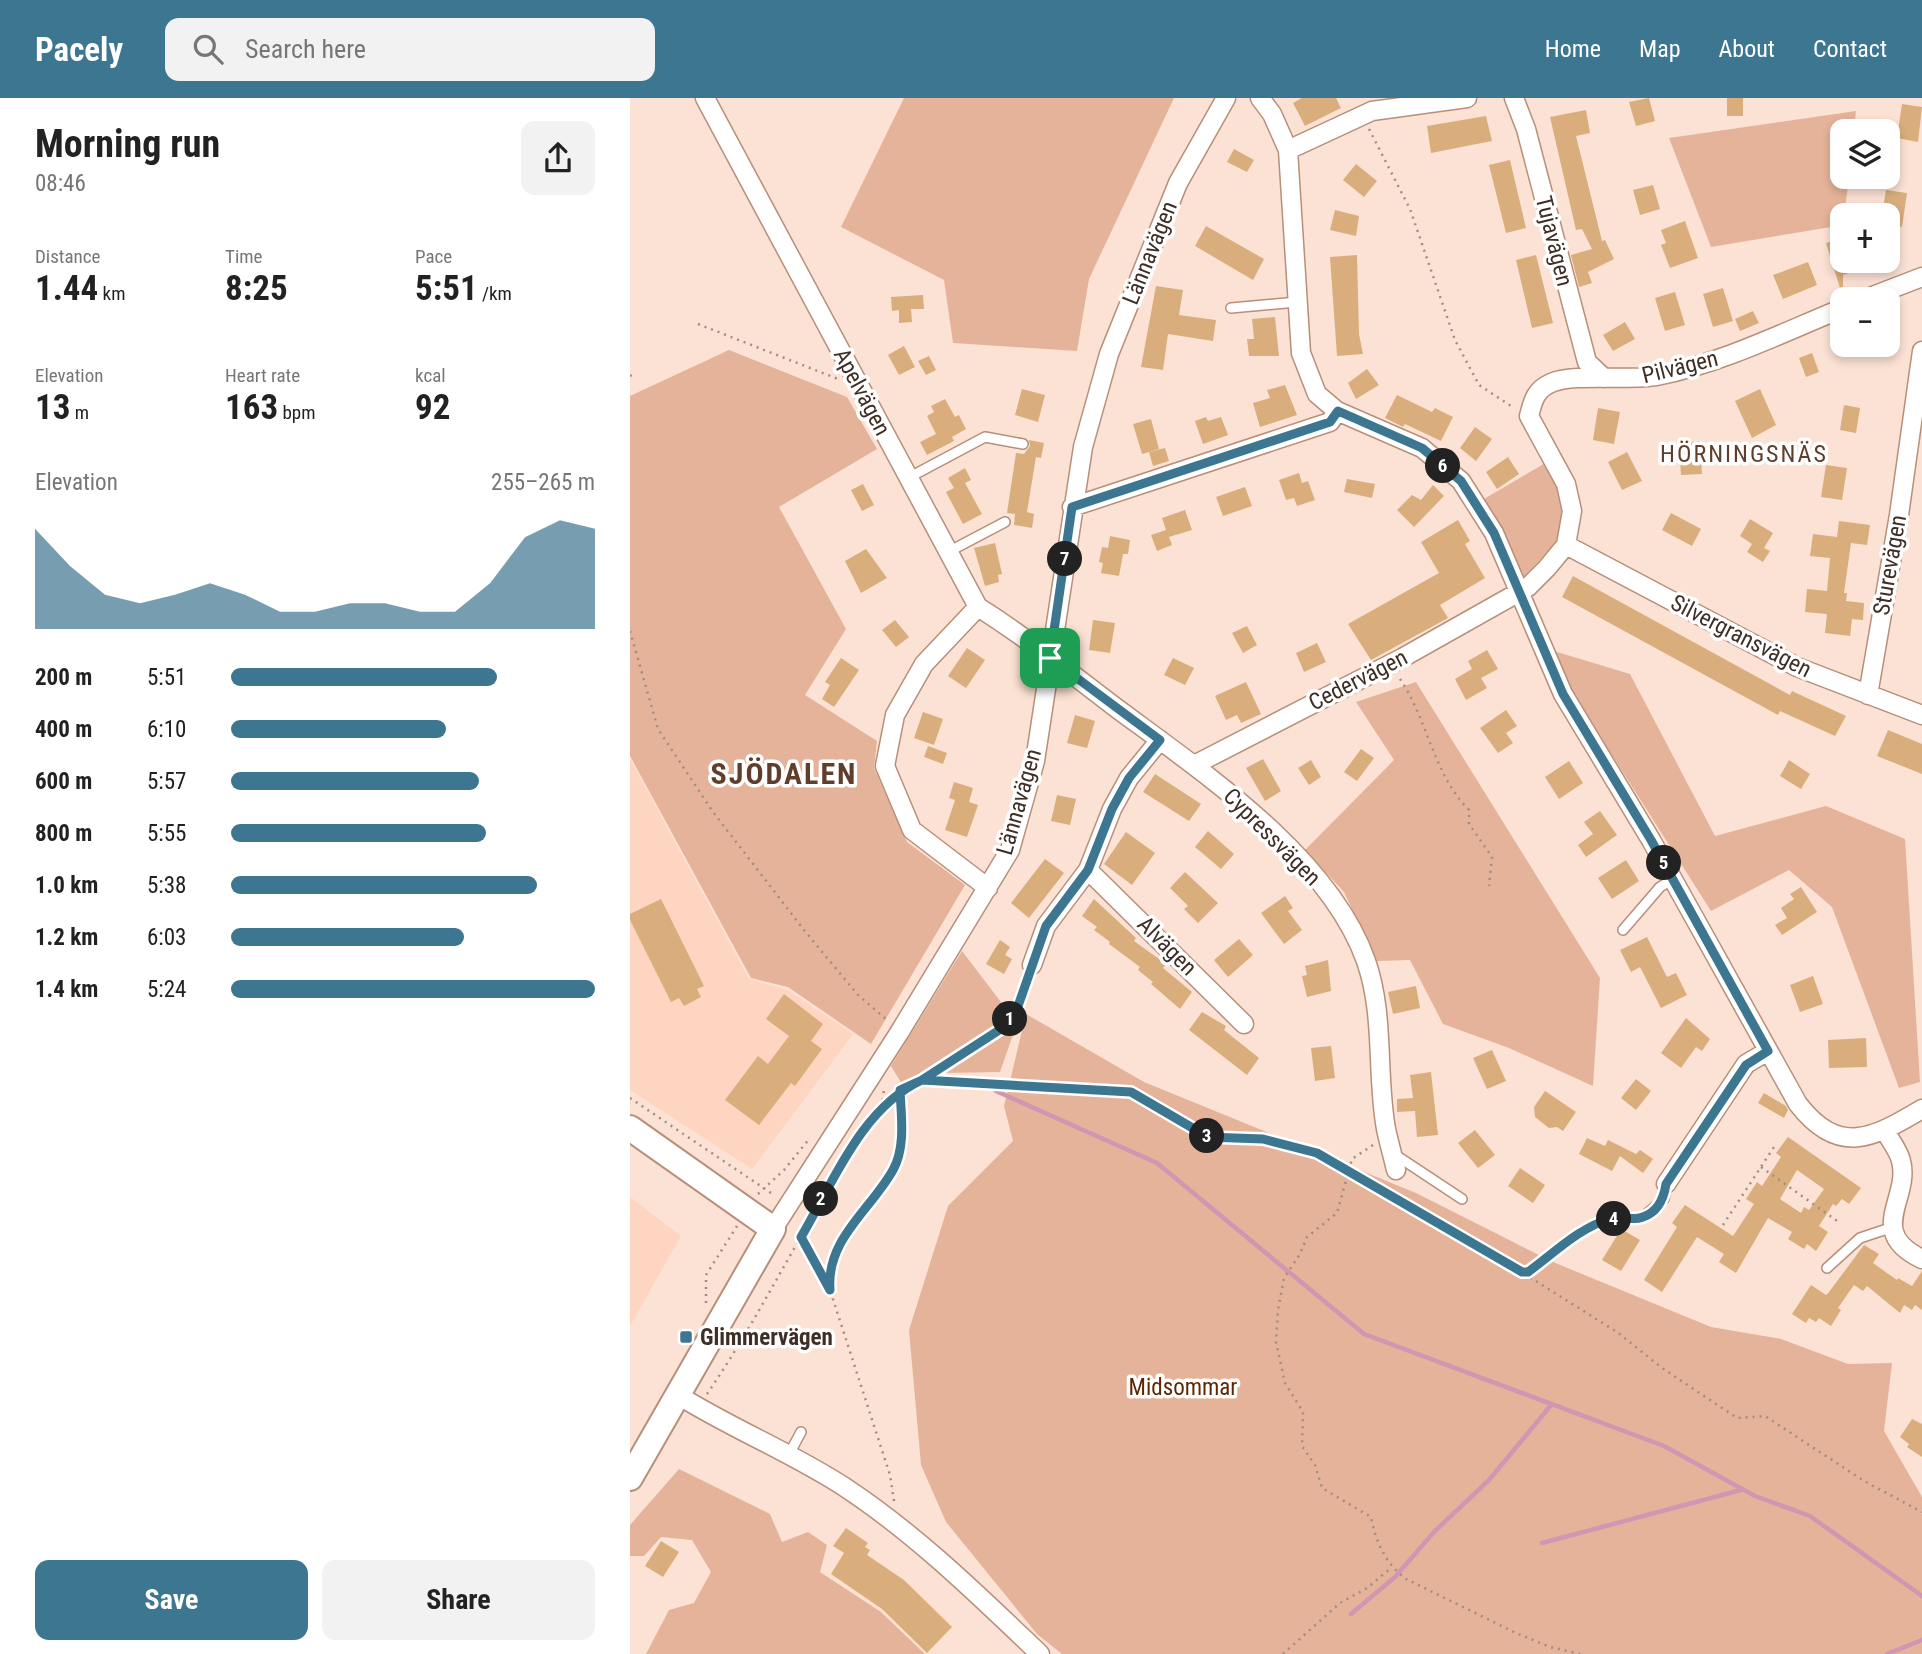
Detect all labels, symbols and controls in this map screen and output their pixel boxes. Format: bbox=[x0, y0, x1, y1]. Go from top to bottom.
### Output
search box bbox=[165, 18, 655, 81]
text: Pacely bbox=[35, 30, 123, 69]
icon: search bbox=[189, 30, 227, 68]
text: Search here bbox=[245, 34, 366, 64]
text: Home bbox=[1545, 35, 1601, 63]
text: Map bbox=[1639, 35, 1681, 63]
text: About bbox=[1719, 35, 1775, 63]
text: Contact bbox=[1813, 35, 1887, 63]
map controls bbox=[1830, 119, 1900, 357]
button: layers bbox=[1830, 119, 1900, 189]
button: share bbox=[521, 121, 595, 195]
text: Morning run bbox=[35, 122, 220, 166]
text: 08:46 bbox=[35, 170, 86, 197]
street label: Tujavägen bbox=[1530, 193, 1578, 289]
street label: Lännavägen bbox=[1117, 197, 1183, 309]
button: + bbox=[1830, 203, 1900, 273]
text: Distance bbox=[35, 245, 100, 268]
text: Time bbox=[225, 245, 262, 268]
text: Pace bbox=[415, 245, 452, 268]
text: 1.44 bbox=[35, 268, 98, 309]
text: 8:25 bbox=[225, 268, 288, 309]
text: 5:51 bbox=[415, 268, 478, 309]
text: km bbox=[98, 282, 125, 305]
text: /km bbox=[478, 282, 512, 305]
button: − bbox=[1830, 287, 1900, 357]
street label: Apelvägen bbox=[828, 344, 896, 440]
street label: Pilvägen bbox=[1639, 345, 1721, 389]
text: Elevation bbox=[35, 364, 103, 387]
text: Heart rate bbox=[225, 364, 300, 387]
text: kcal bbox=[415, 364, 446, 387]
text: 13 bbox=[35, 387, 70, 428]
text: 163 bbox=[225, 387, 278, 428]
text: 92 bbox=[415, 387, 450, 428]
text: m bbox=[70, 401, 89, 424]
text: bpm bbox=[278, 401, 315, 424]
district label: HÖRNINGSNÄS bbox=[1660, 440, 1828, 468]
pin: 6 bbox=[1426, 448, 1460, 484]
text: 6 bbox=[1438, 454, 1447, 477]
text: Elevation bbox=[35, 469, 118, 496]
text: 255–265 m bbox=[491, 469, 595, 496]
street label: Sturevägen bbox=[1868, 513, 1912, 617]
pin: 7 bbox=[1048, 542, 1082, 576]
text: 7 bbox=[1060, 547, 1069, 570]
street label: Silvergransvägen bbox=[1666, 589, 1816, 683]
pin bbox=[1020, 628, 1080, 688]
icon: arrive bbox=[1031, 639, 1069, 677]
street label: Cedervägen bbox=[1304, 644, 1412, 716]
text: 200 m bbox=[35, 664, 92, 691]
text: 5:51 bbox=[147, 664, 186, 691]
text: 400 m bbox=[35, 716, 92, 743]
text: 6:10 bbox=[147, 716, 186, 743]
street label: Lännavägen bbox=[991, 746, 1047, 858]
district label: SJÖDALEN bbox=[710, 756, 858, 791]
text: 600 m bbox=[35, 768, 92, 795]
text: 5:57 bbox=[147, 768, 186, 795]
street label: Cypressvägen bbox=[1218, 783, 1326, 891]
text: 800 m bbox=[35, 820, 92, 847]
text: 5:55 bbox=[147, 820, 186, 847]
pin: 5 bbox=[1646, 846, 1682, 880]
text: 5 bbox=[1659, 851, 1668, 874]
text: 1.0 km bbox=[35, 872, 98, 899]
text: 5:38 bbox=[147, 872, 186, 899]
street label: Alvägen bbox=[1132, 911, 1202, 981]
text: 1.2 km bbox=[35, 924, 98, 951]
text: 6:03 bbox=[147, 924, 186, 951]
text: 1.4 km bbox=[35, 976, 98, 1003]
text: 5:24 bbox=[147, 976, 186, 1003]
pin: 1 bbox=[992, 1002, 1028, 1037]
text: 1 bbox=[1005, 1007, 1014, 1030]
pin: 3 bbox=[1190, 1118, 1224, 1154]
text: 3 bbox=[1202, 1124, 1211, 1147]
pin: 2 bbox=[804, 1182, 838, 1216]
text: 2 bbox=[816, 1187, 825, 1210]
pin: 4 bbox=[1597, 1202, 1632, 1236]
text: 4 bbox=[1609, 1207, 1618, 1230]
place label: Glimmervägen bbox=[700, 1324, 833, 1351]
marker: Glimmervägen bbox=[678, 1329, 694, 1345]
park label: Midsommar bbox=[1129, 1374, 1237, 1401]
button: Save bbox=[35, 1560, 308, 1640]
button: Share bbox=[322, 1560, 595, 1640]

